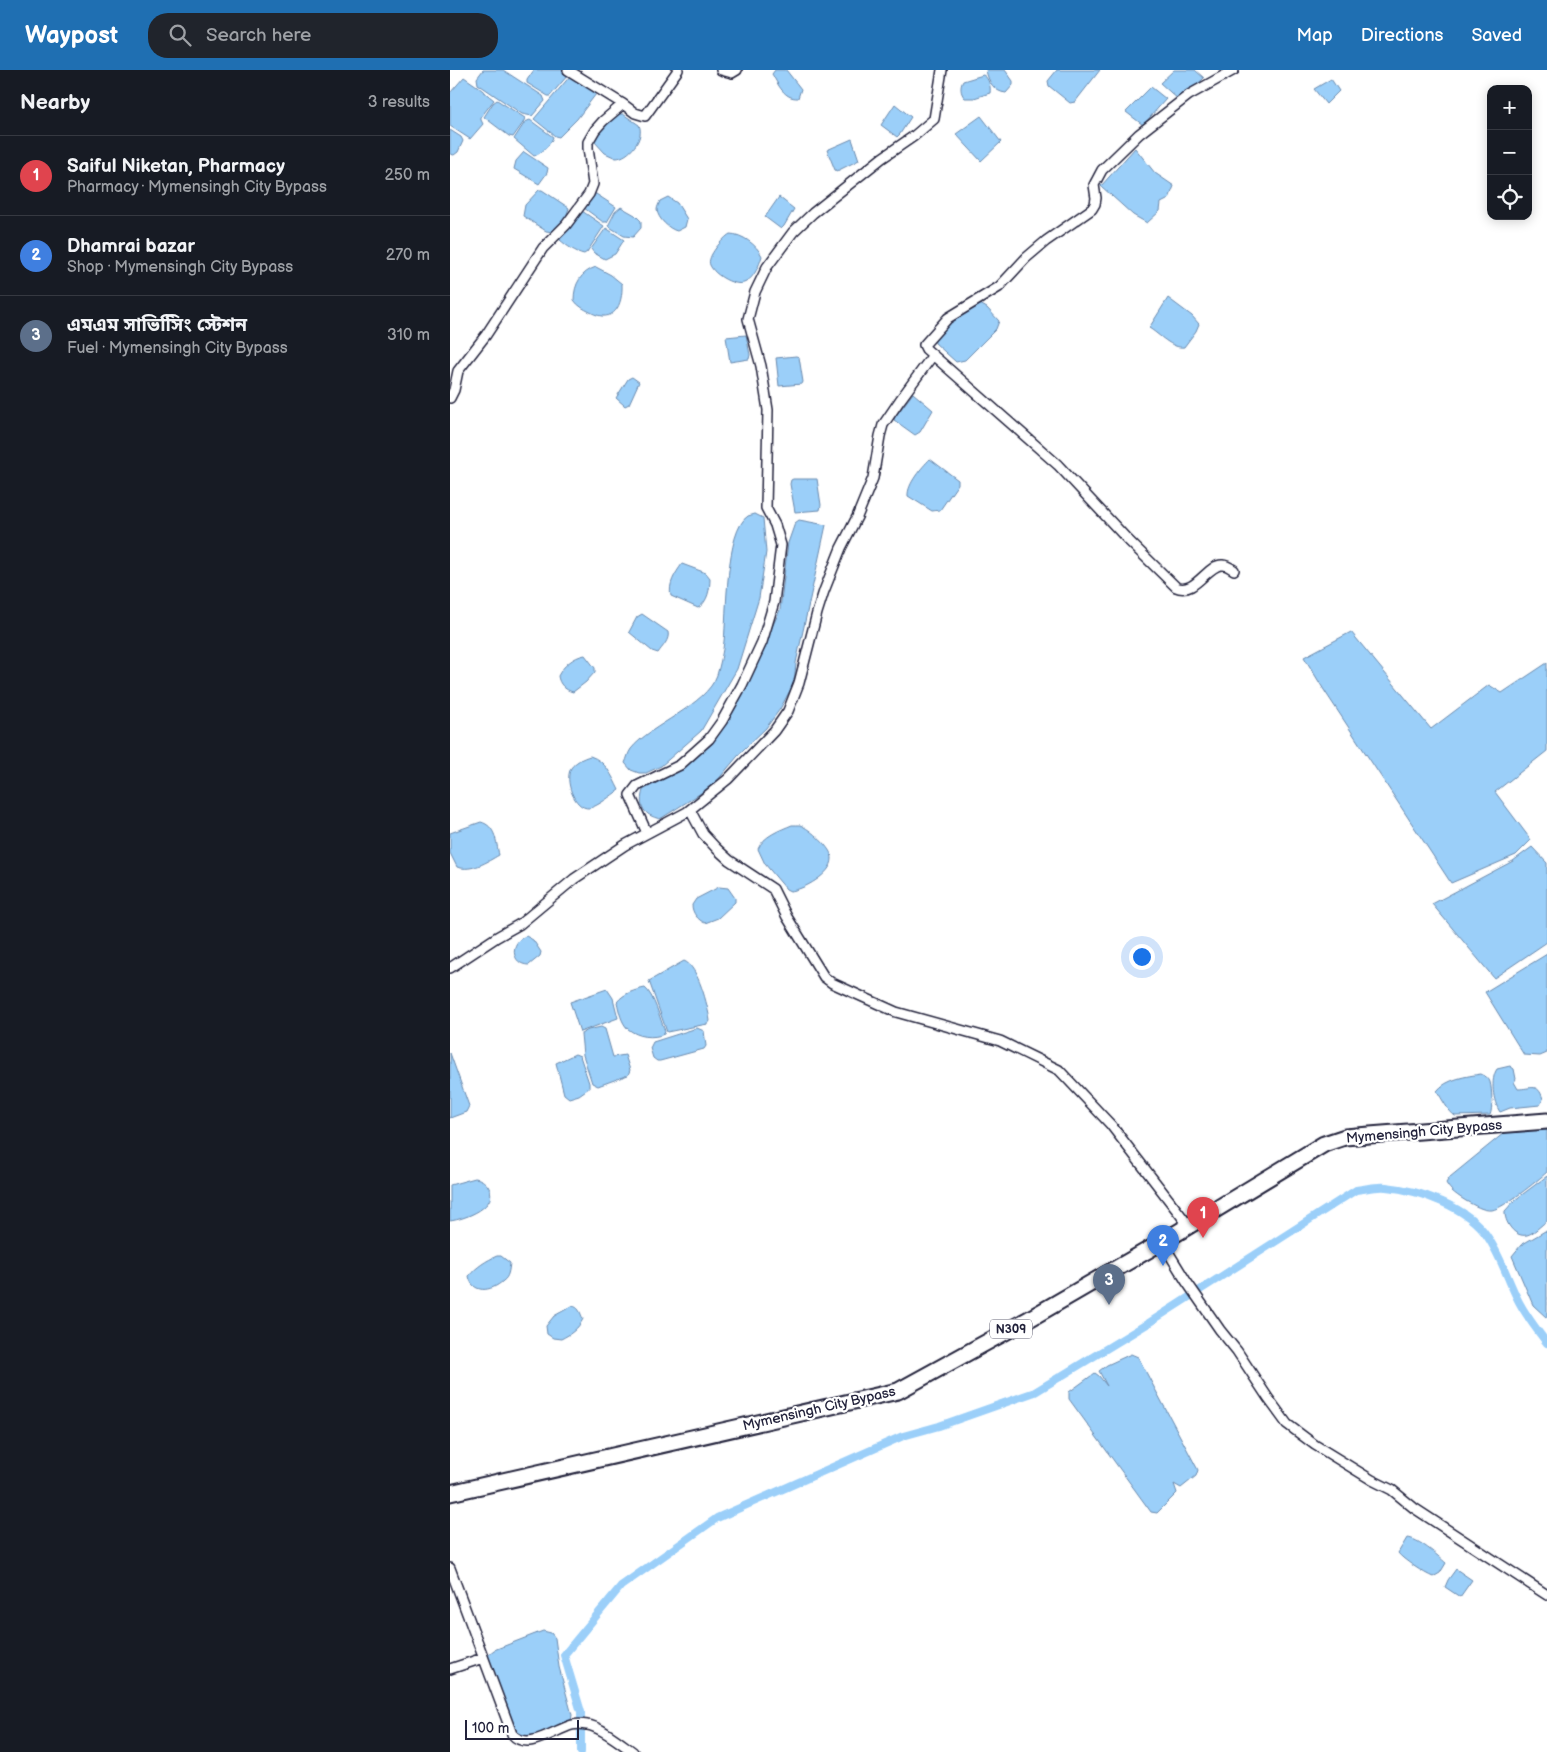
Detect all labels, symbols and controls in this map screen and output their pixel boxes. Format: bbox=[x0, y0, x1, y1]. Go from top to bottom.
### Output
search box bbox=[148, 13, 498, 58]
text: Waypost bbox=[25, 21, 118, 50]
icon: search bbox=[166, 21, 194, 49]
text: Search here bbox=[206, 24, 311, 47]
text: Map bbox=[1297, 25, 1333, 46]
text: Directions bbox=[1361, 25, 1443, 46]
text: Saved bbox=[1471, 25, 1522, 46]
map controls bbox=[1487, 85, 1532, 220]
button: + bbox=[1487, 85, 1532, 130]
text: Nearby bbox=[20, 90, 90, 115]
text: 3 results bbox=[368, 93, 430, 112]
button: − bbox=[1487, 130, 1532, 175]
text: Saiful Niketan, Pharmacy bbox=[67, 155, 285, 178]
text: 1 bbox=[33, 166, 39, 185]
text: 250 m bbox=[384, 166, 430, 185]
button: locate bbox=[1487, 175, 1532, 220]
text: Pharmacy · Mymensingh City Bypass bbox=[67, 178, 327, 197]
text: Dhamrai bazar bbox=[67, 235, 195, 258]
text: 2 bbox=[31, 246, 41, 265]
text: 270 m bbox=[386, 246, 430, 265]
text: Shop · Mymensingh City Bypass bbox=[67, 258, 293, 277]
text: এমএম সাভ‌িসি‌িং স্ট‌েশন bbox=[67, 314, 247, 337]
text: 3 bbox=[31, 326, 41, 345]
text: 310 m bbox=[387, 326, 430, 345]
text: Fuel · Mymensingh City Bypass bbox=[67, 339, 288, 358]
your location bbox=[1129, 944, 1155, 970]
street label: Mymensingh City Bypass bbox=[1345, 1116, 1503, 1147]
pin: 1 bbox=[1187, 1197, 1219, 1238]
pin: 2 bbox=[1147, 1225, 1179, 1266]
pin: 3 bbox=[1093, 1264, 1125, 1305]
road number: N309 bbox=[990, 1320, 1032, 1338]
street label: Mymensingh City Bypass bbox=[741, 1383, 897, 1434]
scale bar bbox=[465, 1717, 579, 1740]
text: 100 m bbox=[472, 1720, 509, 1737]

